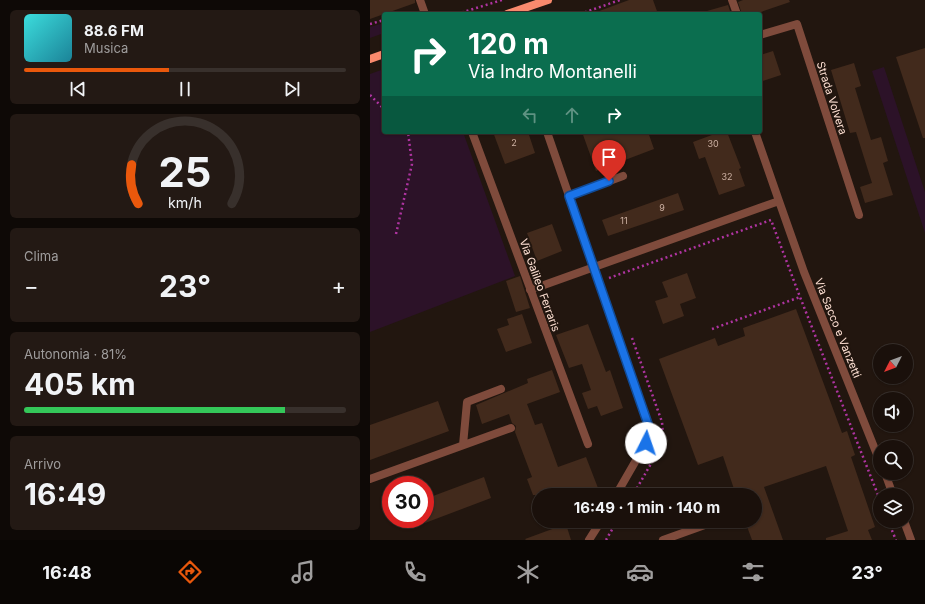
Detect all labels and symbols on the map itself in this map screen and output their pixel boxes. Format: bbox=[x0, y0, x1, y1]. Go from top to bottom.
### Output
street label: Strada Volvera bbox=[814, 60, 850, 136]
house number: 2 bbox=[511, 137, 517, 148]
house number: 30 bbox=[707, 138, 719, 149]
pin bbox=[592, 140, 626, 181]
house number: 32 bbox=[721, 171, 733, 182]
house number: 9 bbox=[659, 202, 665, 213]
house number: 11 bbox=[620, 215, 628, 226]
street label: Via Galileo Ferraris bbox=[517, 237, 563, 334]
street label: Via Sacco e Vanzetti bbox=[812, 276, 864, 380]
north arrow bbox=[873, 344, 913, 384]
position arrow bbox=[625, 422, 667, 464]
speed limit sign: 30 bbox=[382, 476, 434, 528]

